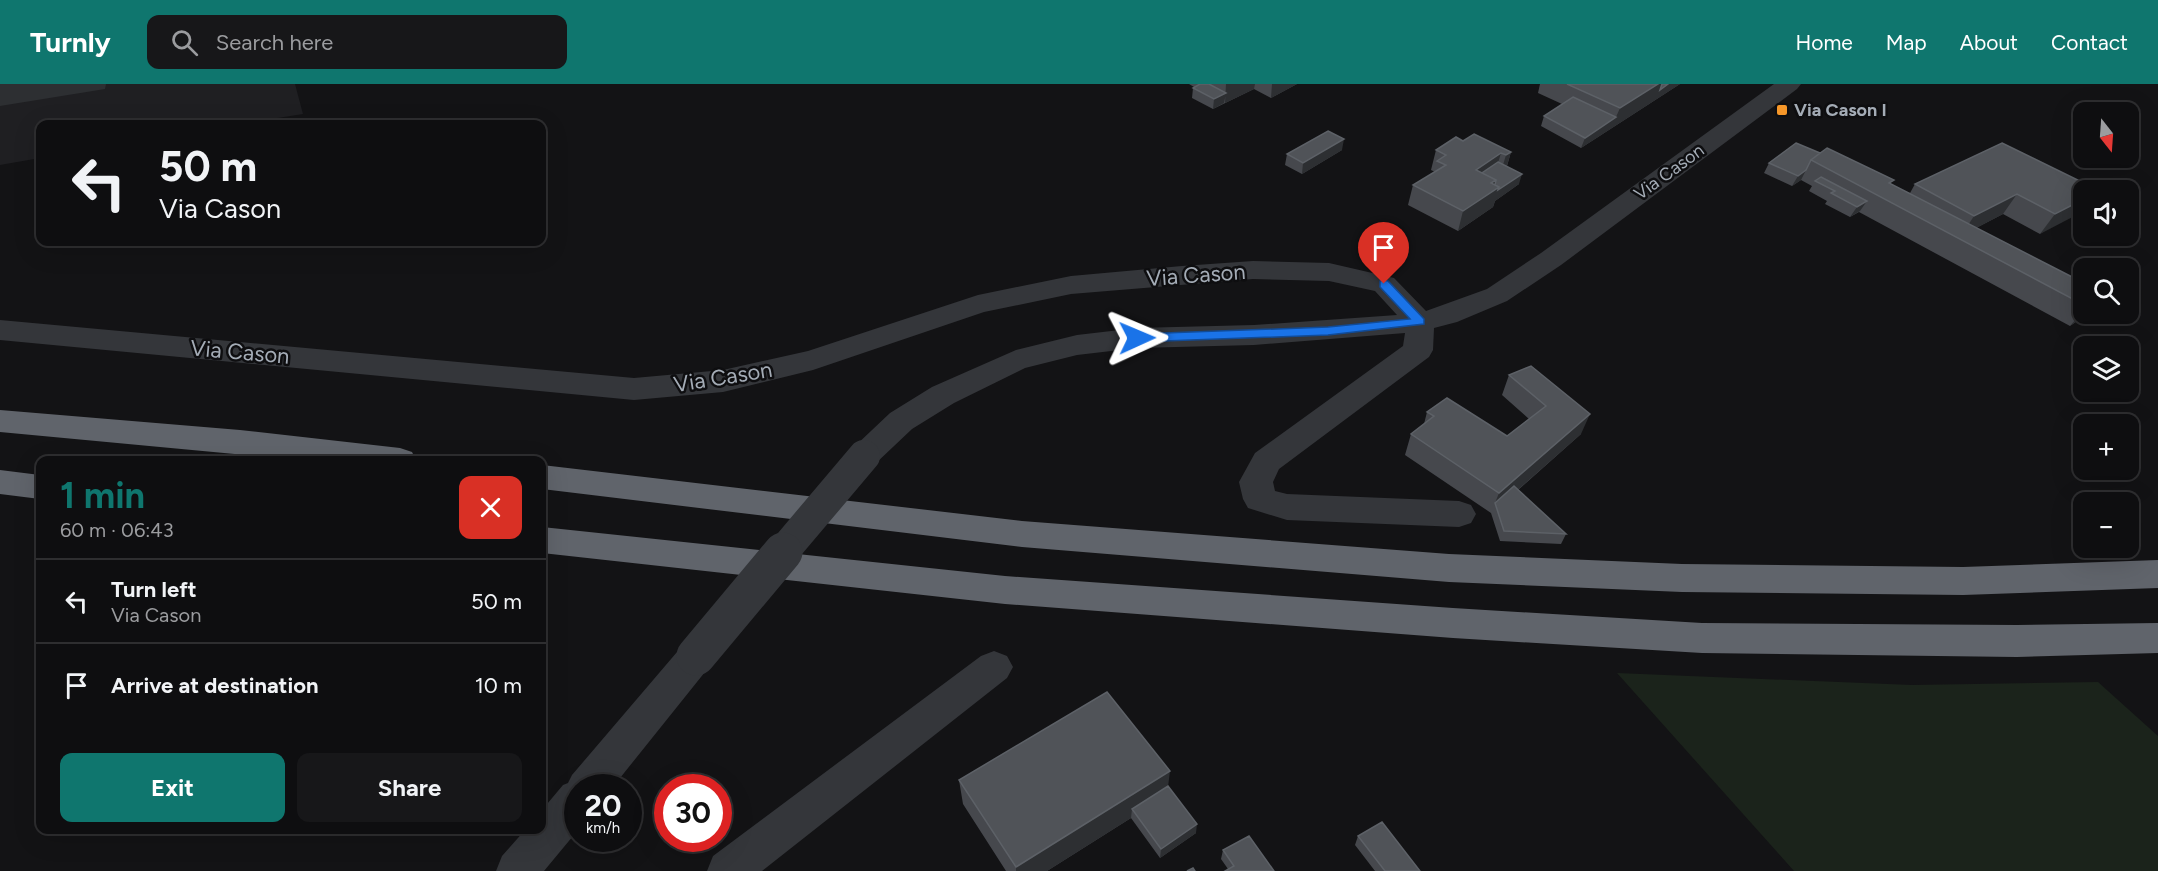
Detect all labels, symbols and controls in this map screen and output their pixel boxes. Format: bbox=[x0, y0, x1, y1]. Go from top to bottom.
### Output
search box bbox=[147, 15, 567, 69]
text: Turnly bbox=[30, 25, 111, 59]
icon: search bbox=[168, 26, 201, 59]
text: Search here bbox=[216, 29, 333, 56]
text: Home bbox=[1796, 30, 1853, 55]
text: Map bbox=[1886, 30, 1927, 55]
text: About bbox=[1960, 30, 2018, 55]
text: Contact bbox=[2051, 30, 2128, 55]
place label: Via Cason I bbox=[1794, 99, 1887, 121]
north arrow bbox=[2073, 102, 2139, 168]
map controls bbox=[2073, 102, 2139, 558]
marker: Via Cason I bbox=[1775, 103, 1789, 117]
street label: Via Cason bbox=[1630, 139, 1708, 205]
text: 50 m bbox=[159, 141, 257, 192]
icon: left bbox=[60, 144, 138, 222]
button: sound bbox=[2073, 180, 2139, 246]
text: Via Cason bbox=[159, 192, 281, 225]
pin bbox=[1358, 222, 1409, 284]
icon: arrive bbox=[1367, 231, 1400, 264]
street label: Via Cason bbox=[1145, 258, 1247, 292]
button: search bbox=[2073, 258, 2139, 324]
position arrow bbox=[1105, 306, 1169, 370]
street label: Via Cason bbox=[189, 334, 291, 370]
button: layers bbox=[2073, 336, 2139, 402]
street label: Via Cason bbox=[672, 356, 774, 398]
button: + bbox=[2073, 414, 2139, 480]
text: 1 min bbox=[60, 474, 145, 517]
button: close bbox=[459, 476, 522, 539]
button: − bbox=[2073, 492, 2139, 558]
text: 60 m · 06:43 bbox=[60, 518, 174, 542]
text: Turn left bbox=[111, 576, 197, 603]
icon: left bbox=[60, 585, 93, 618]
text: 50 m bbox=[471, 588, 522, 615]
text: Via Cason bbox=[111, 603, 201, 627]
icon: arrive bbox=[60, 669, 93, 702]
text: Arrive at destination bbox=[111, 672, 319, 699]
text: 10 m bbox=[475, 672, 522, 699]
button: Exit bbox=[60, 753, 285, 822]
button: Share bbox=[297, 753, 522, 822]
speed limit sign: 30 bbox=[654, 774, 732, 852]
text: 20 bbox=[585, 787, 621, 824]
text: km/h bbox=[586, 819, 620, 837]

